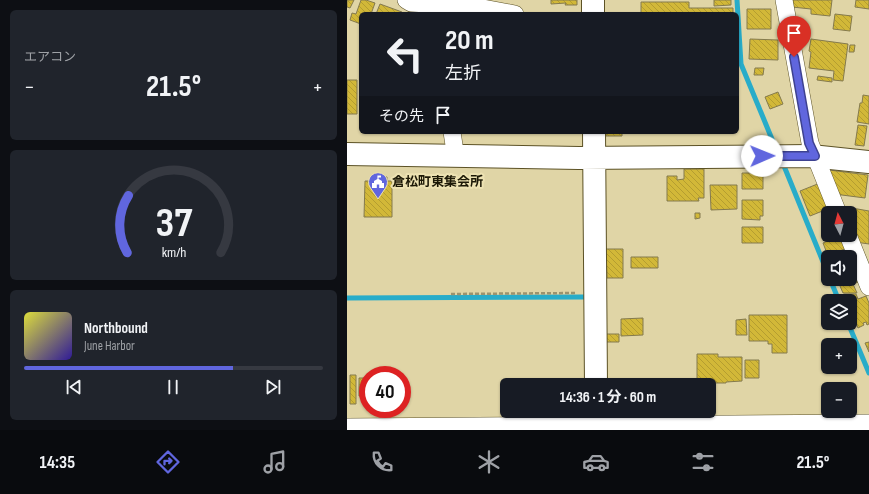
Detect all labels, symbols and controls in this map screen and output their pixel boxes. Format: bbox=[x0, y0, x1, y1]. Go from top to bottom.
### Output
pin bbox=[777, 16, 811, 57]
icon: arrive bbox=[783, 22, 805, 44]
text: 20 m bbox=[445, 24, 494, 57]
icon: left bbox=[379, 28, 431, 80]
text: エアコン bbox=[24, 49, 76, 65]
text: 左折 bbox=[445, 63, 481, 84]
text: 21.5° bbox=[146, 69, 201, 105]
text: − bbox=[24, 74, 35, 101]
text: + bbox=[312, 74, 323, 101]
icon: arrive bbox=[432, 104, 454, 126]
text: その先 bbox=[379, 107, 424, 126]
position arrow bbox=[741, 135, 783, 177]
public building icon: 倉松町東集会所 bbox=[367, 171, 389, 199]
place label: 倉松町東集会所 bbox=[392, 174, 483, 190]
text: 37 bbox=[155, 199, 193, 248]
north arrow bbox=[821, 206, 857, 242]
map controls bbox=[821, 206, 857, 418]
text: km/h bbox=[161, 244, 186, 261]
button: sound bbox=[821, 250, 857, 286]
button: layers bbox=[821, 294, 857, 330]
text: Northbound bbox=[84, 319, 148, 338]
text: June Harbor bbox=[84, 338, 135, 354]
button: + bbox=[821, 338, 857, 374]
speed limit sign: 40 bbox=[359, 366, 411, 418]
icon: previous bbox=[63, 376, 85, 398]
icon: pause bbox=[162, 376, 184, 398]
icon: next bbox=[262, 376, 284, 398]
button: − bbox=[821, 382, 857, 418]
text: 14:36 · 1 分 · 60 m bbox=[560, 388, 656, 407]
icon: directions bbox=[154, 448, 182, 476]
icon: music bbox=[261, 448, 289, 476]
icon: phone bbox=[368, 448, 396, 476]
icon: climate bbox=[475, 448, 503, 476]
icon: car bbox=[582, 448, 610, 476]
icon: filters bbox=[689, 448, 717, 476]
text: 14:35 bbox=[40, 452, 75, 473]
text: 21.5° bbox=[796, 452, 829, 473]

